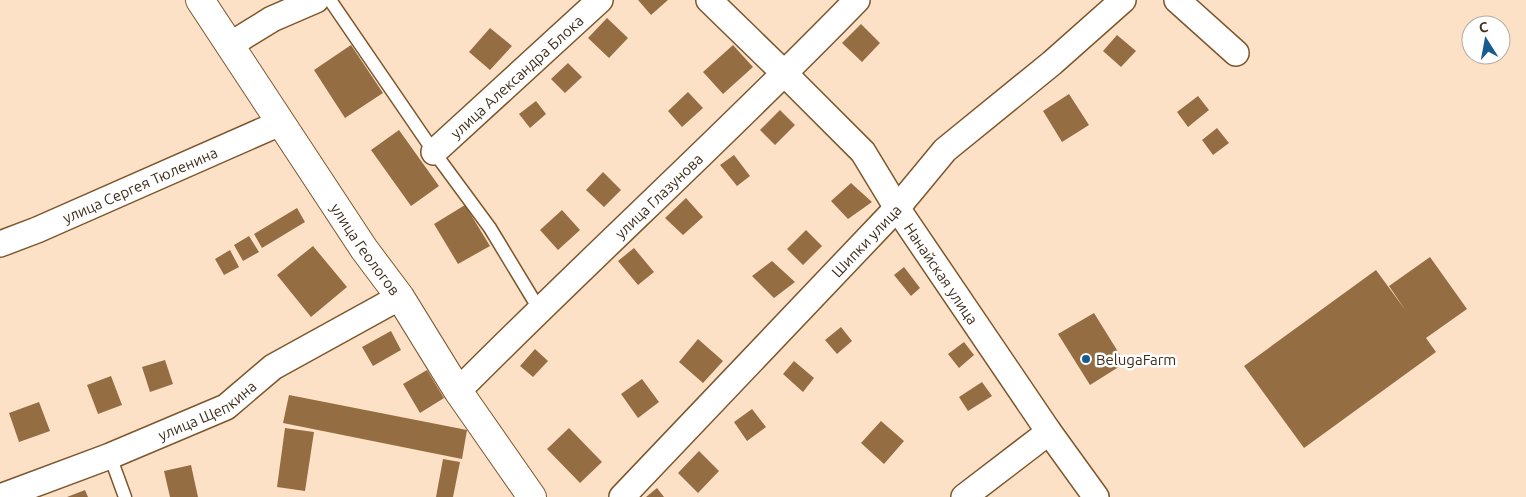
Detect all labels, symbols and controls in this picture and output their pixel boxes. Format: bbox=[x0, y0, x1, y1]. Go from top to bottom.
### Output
street label: улица Александра Блока bbox=[447, 11, 586, 141]
north arrow bbox=[1461, 15, 1511, 65]
text: С bbox=[1478, 19, 1489, 36]
street label: улица Сергея Тюленина bbox=[60, 143, 220, 226]
street label: улица Глазунова bbox=[611, 150, 706, 242]
street label: улица Геологов bbox=[328, 200, 404, 298]
street label: Шипки улица bbox=[828, 201, 904, 280]
street label: Нанайская улица bbox=[901, 220, 982, 327]
place label: BelugaFarm bbox=[1096, 351, 1176, 368]
marker: BelugaFarm bbox=[1080, 353, 1092, 365]
street label: улица Щепкина bbox=[155, 377, 259, 443]

